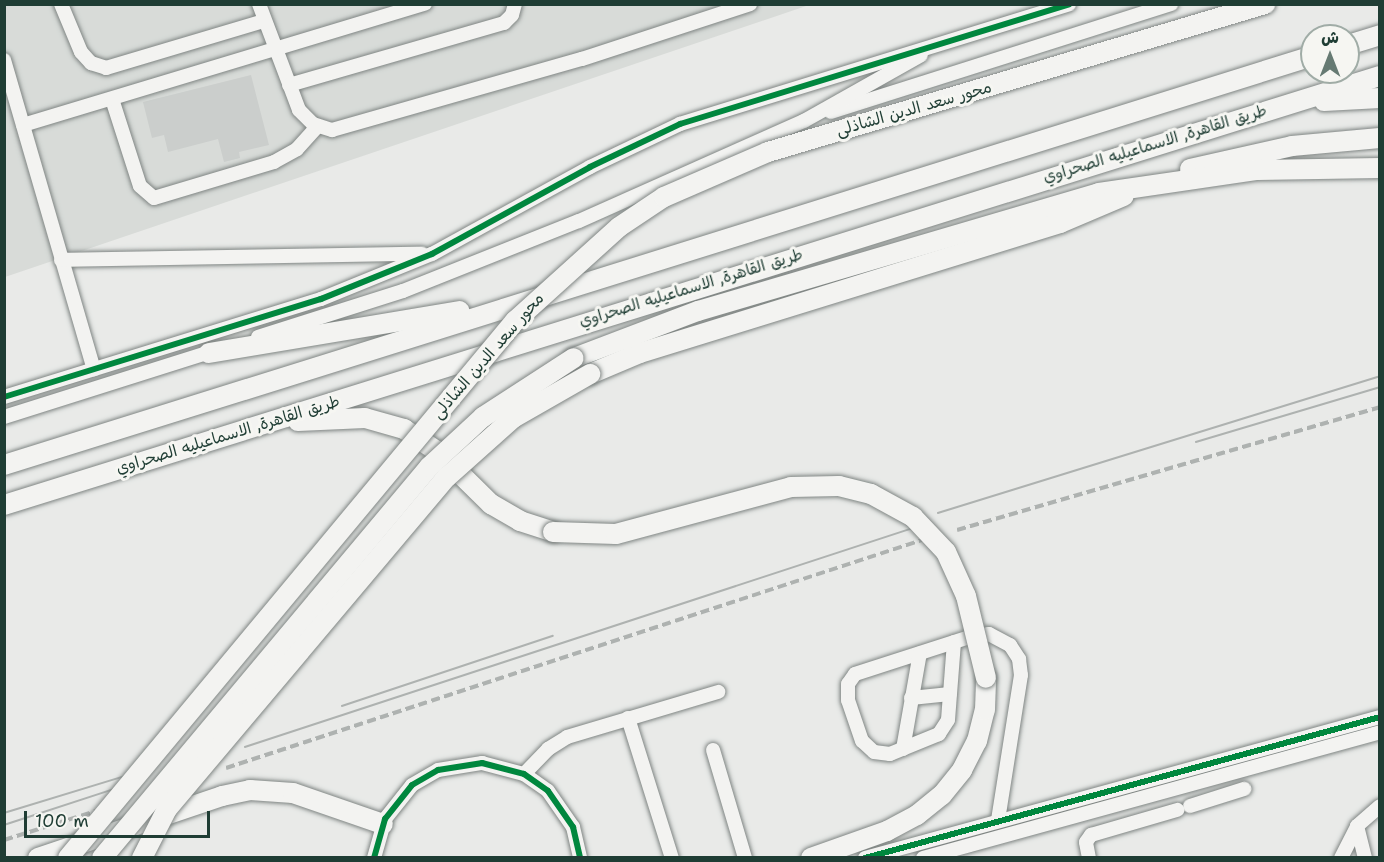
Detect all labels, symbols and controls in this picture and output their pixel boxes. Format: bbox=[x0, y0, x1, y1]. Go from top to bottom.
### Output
north arrow bbox=[1300, 24, 1360, 84]
text: ش bbox=[1321, 27, 1339, 48]
street label: محور سعد الدين الشاذلى bbox=[834, 78, 994, 140]
street label: طريق القاهرة, الاسماعيليه الصحراوي bbox=[1041, 101, 1269, 187]
street label: طريق القاهرة, الاسماعيليه الصحراوي bbox=[577, 245, 805, 331]
street label: محور سعد الدين الشاذلى bbox=[428, 289, 548, 423]
street label: طريق القاهرة, الاسماعيليه الصحراوي bbox=[114, 392, 342, 478]
scale bar bbox=[27, 799, 213, 837]
text: 100 m bbox=[35, 809, 89, 833]

